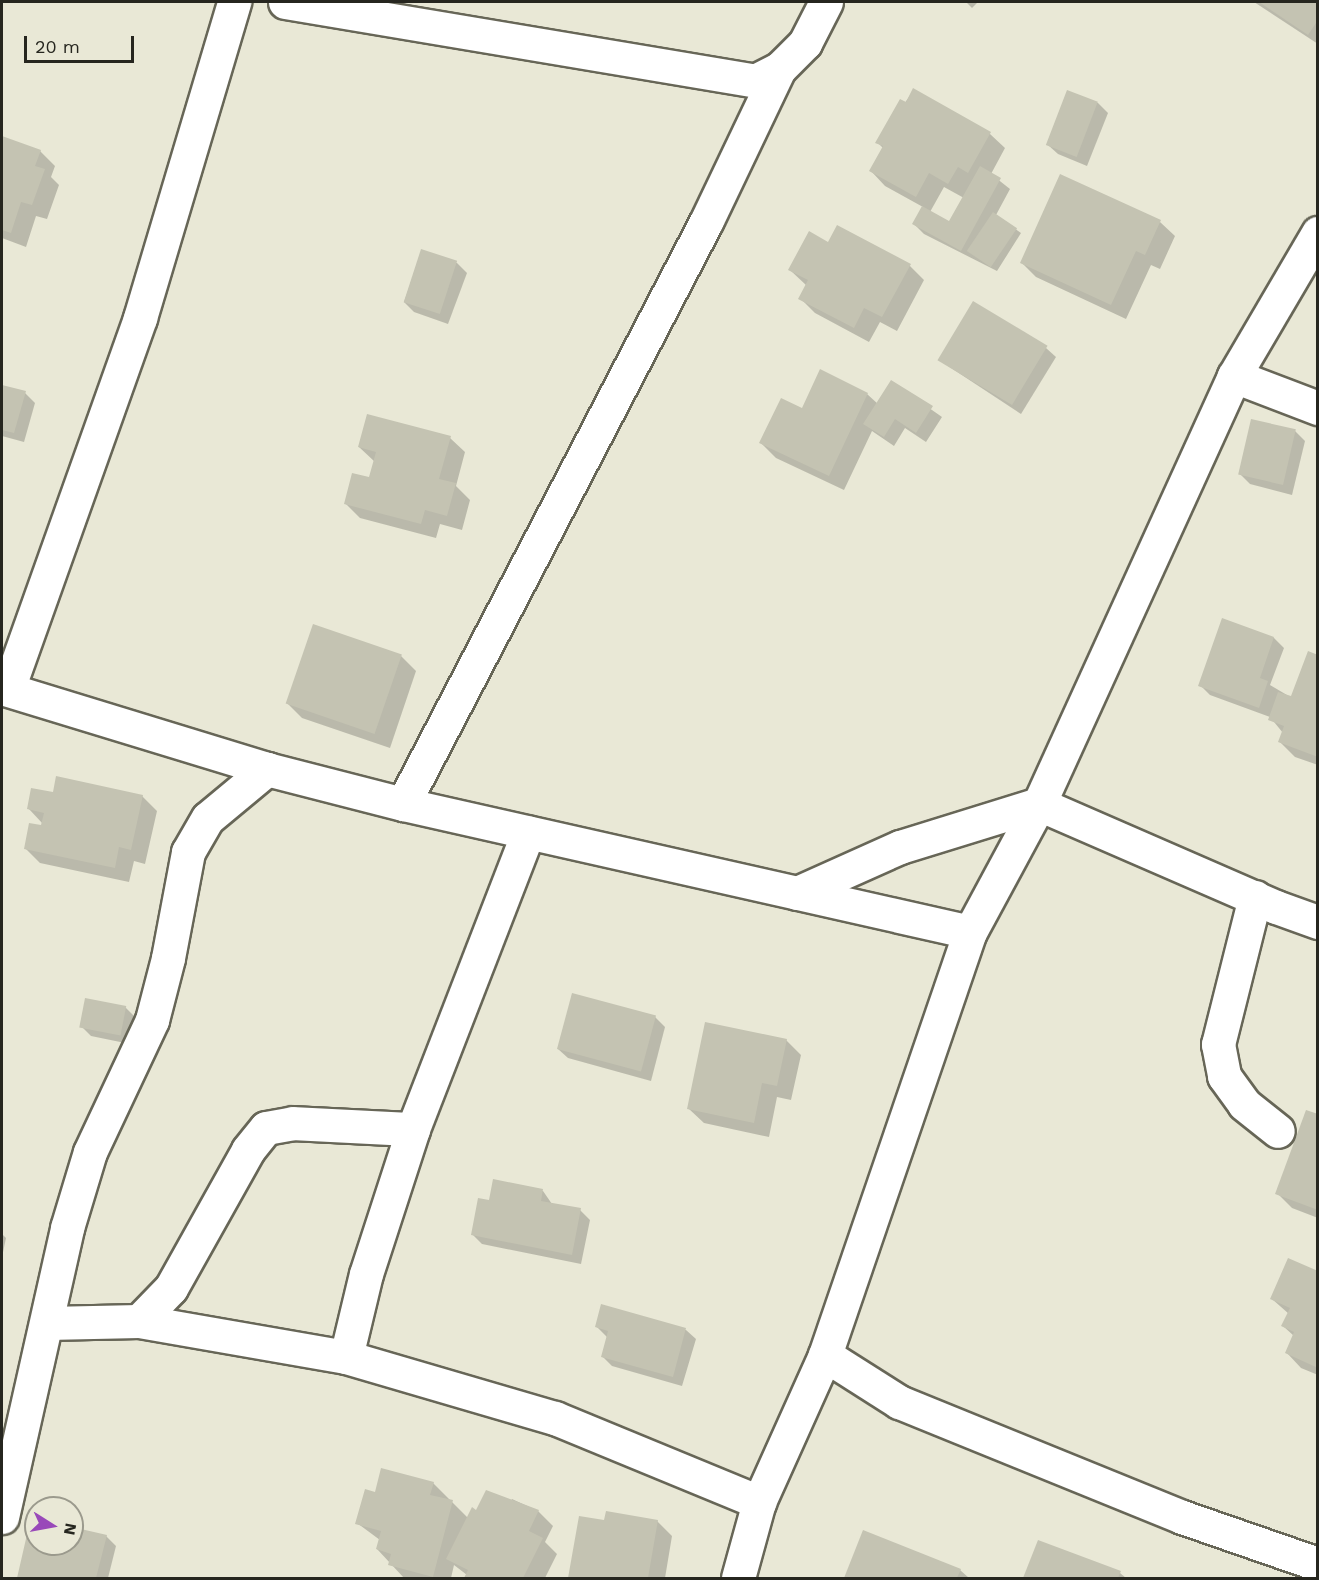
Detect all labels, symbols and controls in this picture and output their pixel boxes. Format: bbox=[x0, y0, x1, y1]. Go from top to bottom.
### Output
scale bar bbox=[27, 24, 136, 62]
text: 20 m bbox=[35, 36, 80, 57]
north arrow bbox=[24, 1496, 84, 1556]
text: N bbox=[60, 1522, 81, 1537]

